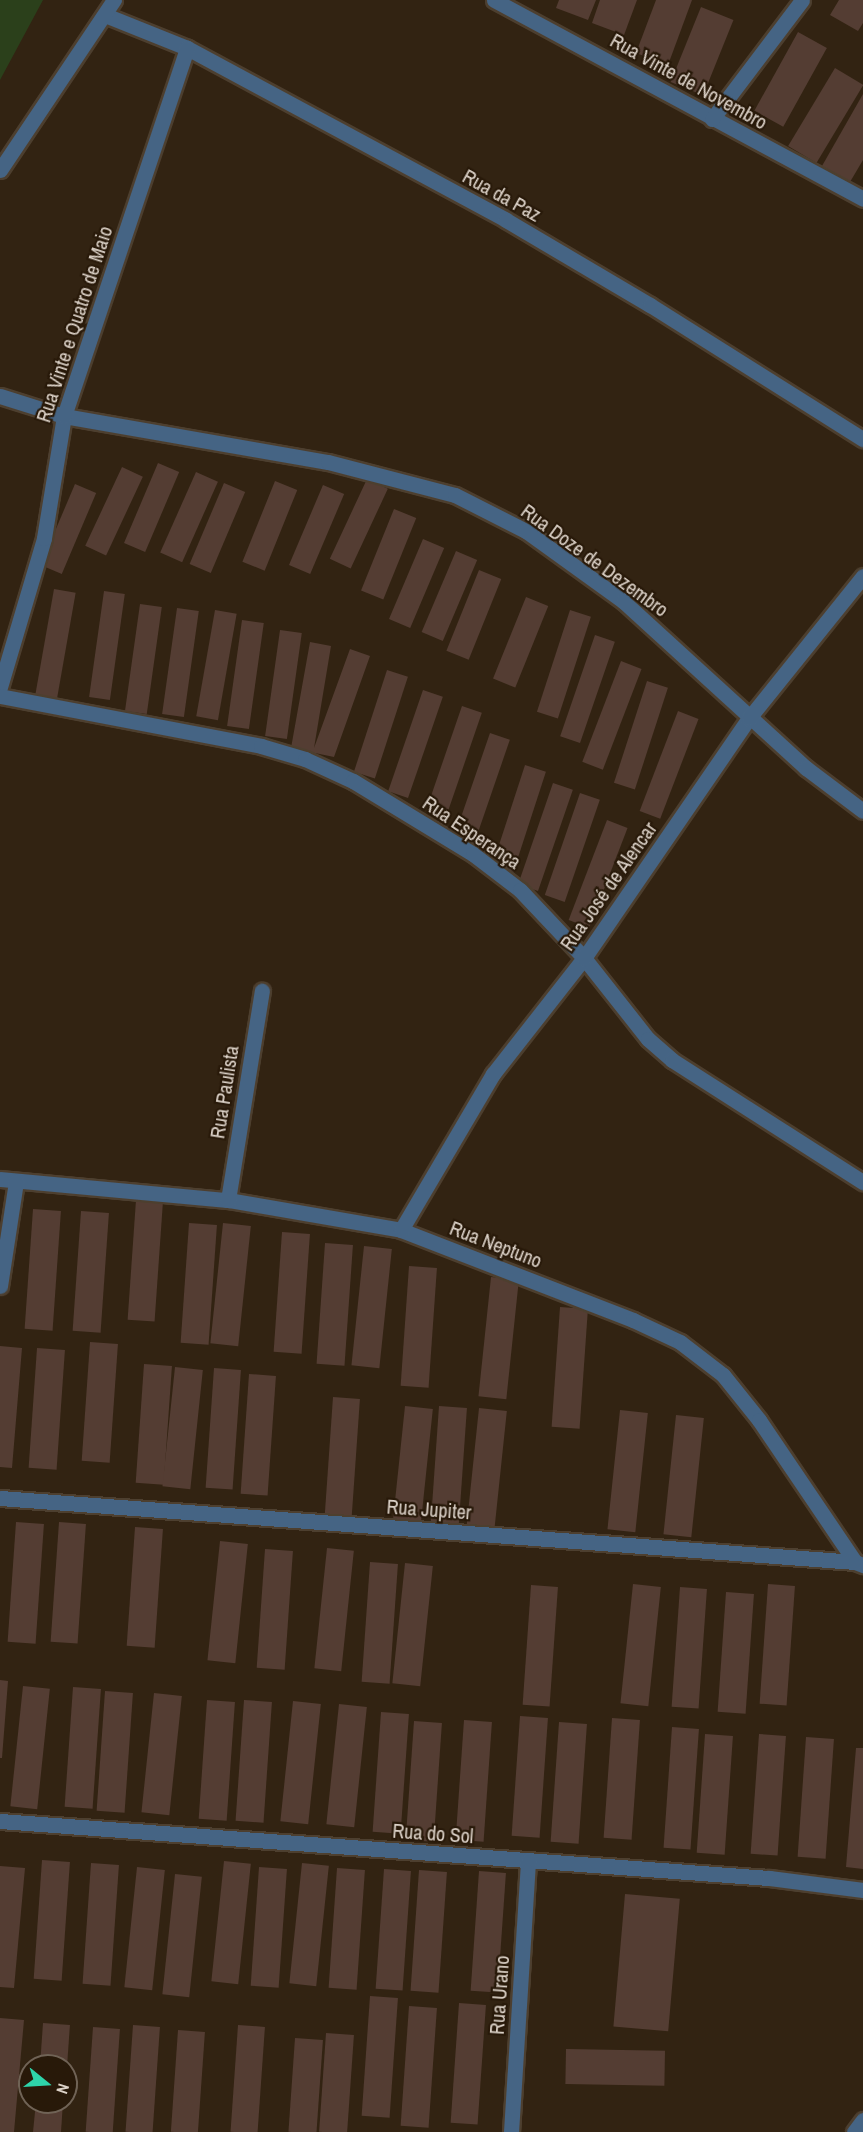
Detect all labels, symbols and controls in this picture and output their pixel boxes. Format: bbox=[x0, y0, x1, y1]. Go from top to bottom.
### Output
street label: Rua Vinte de Novembro bbox=[606, 28, 772, 134]
street label: Rua da Paz bbox=[459, 164, 545, 226]
street label: Rua Vinte e Quatro de Maio bbox=[31, 223, 117, 425]
street label: Rua Doze de Dezembro bbox=[517, 499, 673, 621]
street label: Rua Esperança bbox=[418, 790, 526, 874]
street label: Rua José de Alencar bbox=[555, 817, 661, 955]
street label: Rua Paulista bbox=[205, 1044, 243, 1140]
street label: Rua Neptuno bbox=[447, 1215, 545, 1273]
street label: Rua Jupiter bbox=[386, 1494, 472, 1524]
street label: Rua do Sol bbox=[392, 1818, 474, 1848]
street label: Rua Urano bbox=[484, 1955, 514, 2035]
north arrow bbox=[18, 2054, 78, 2114]
text: N bbox=[51, 2081, 75, 2097]

